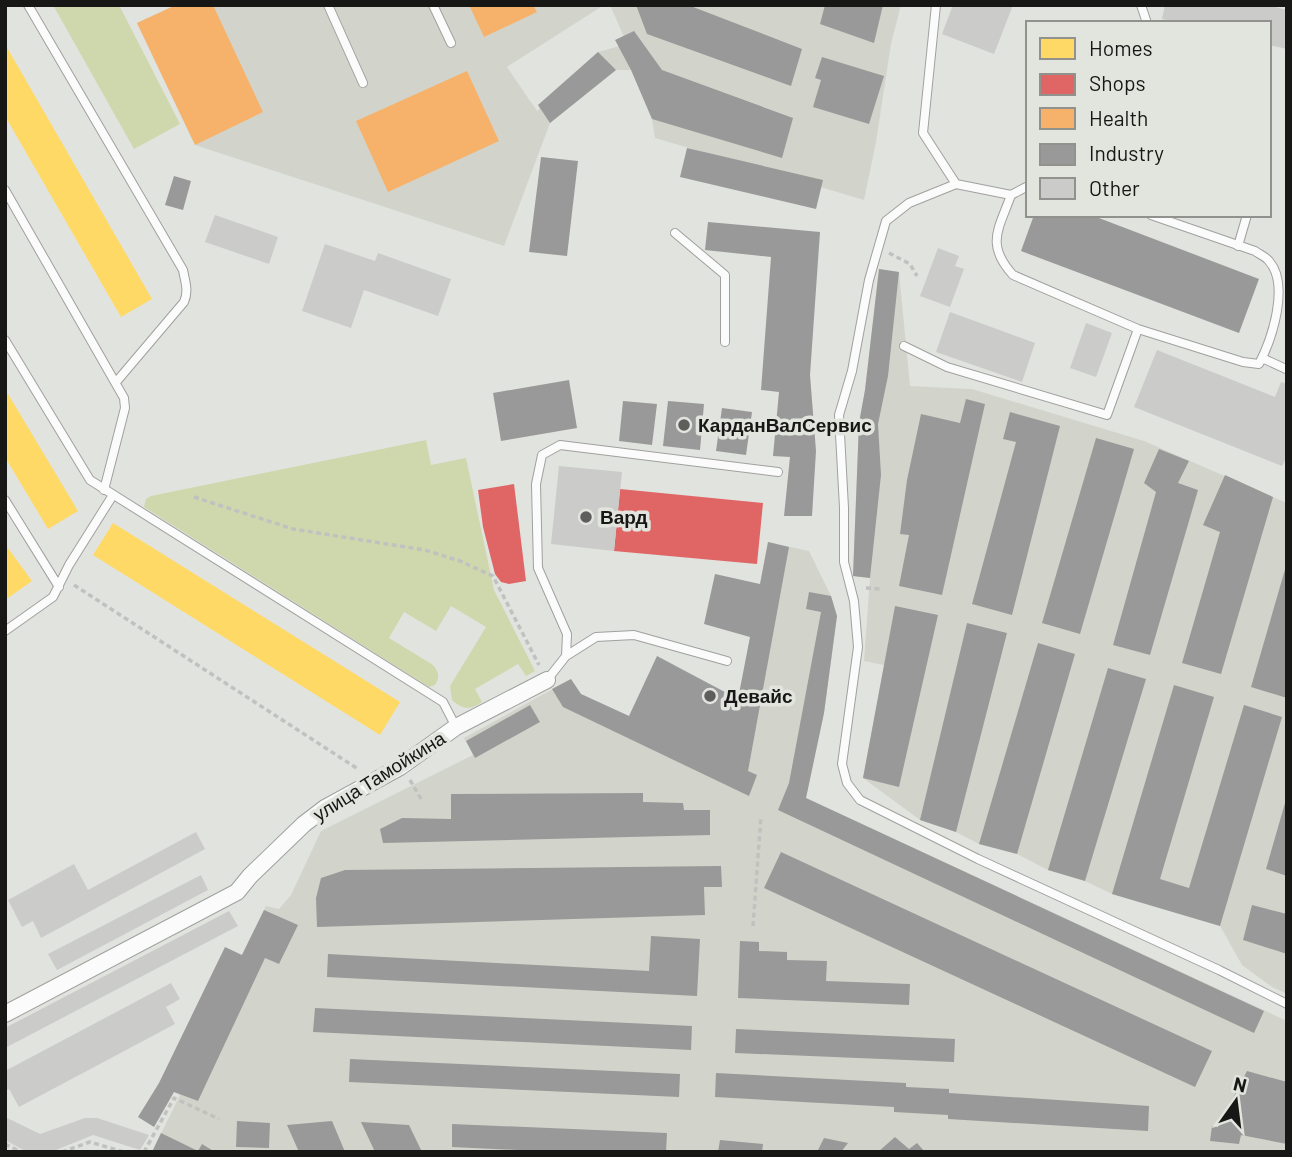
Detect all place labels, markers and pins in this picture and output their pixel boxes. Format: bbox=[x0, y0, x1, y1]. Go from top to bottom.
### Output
place label: КарданВалСервис bbox=[698, 413, 872, 436]
marker: КарданВалСервис bbox=[676, 417, 692, 433]
place label: Вард bbox=[600, 505, 647, 528]
marker: Вард bbox=[578, 509, 594, 525]
place label: Девайс bbox=[724, 684, 793, 707]
marker: Девайс bbox=[702, 688, 718, 704]

